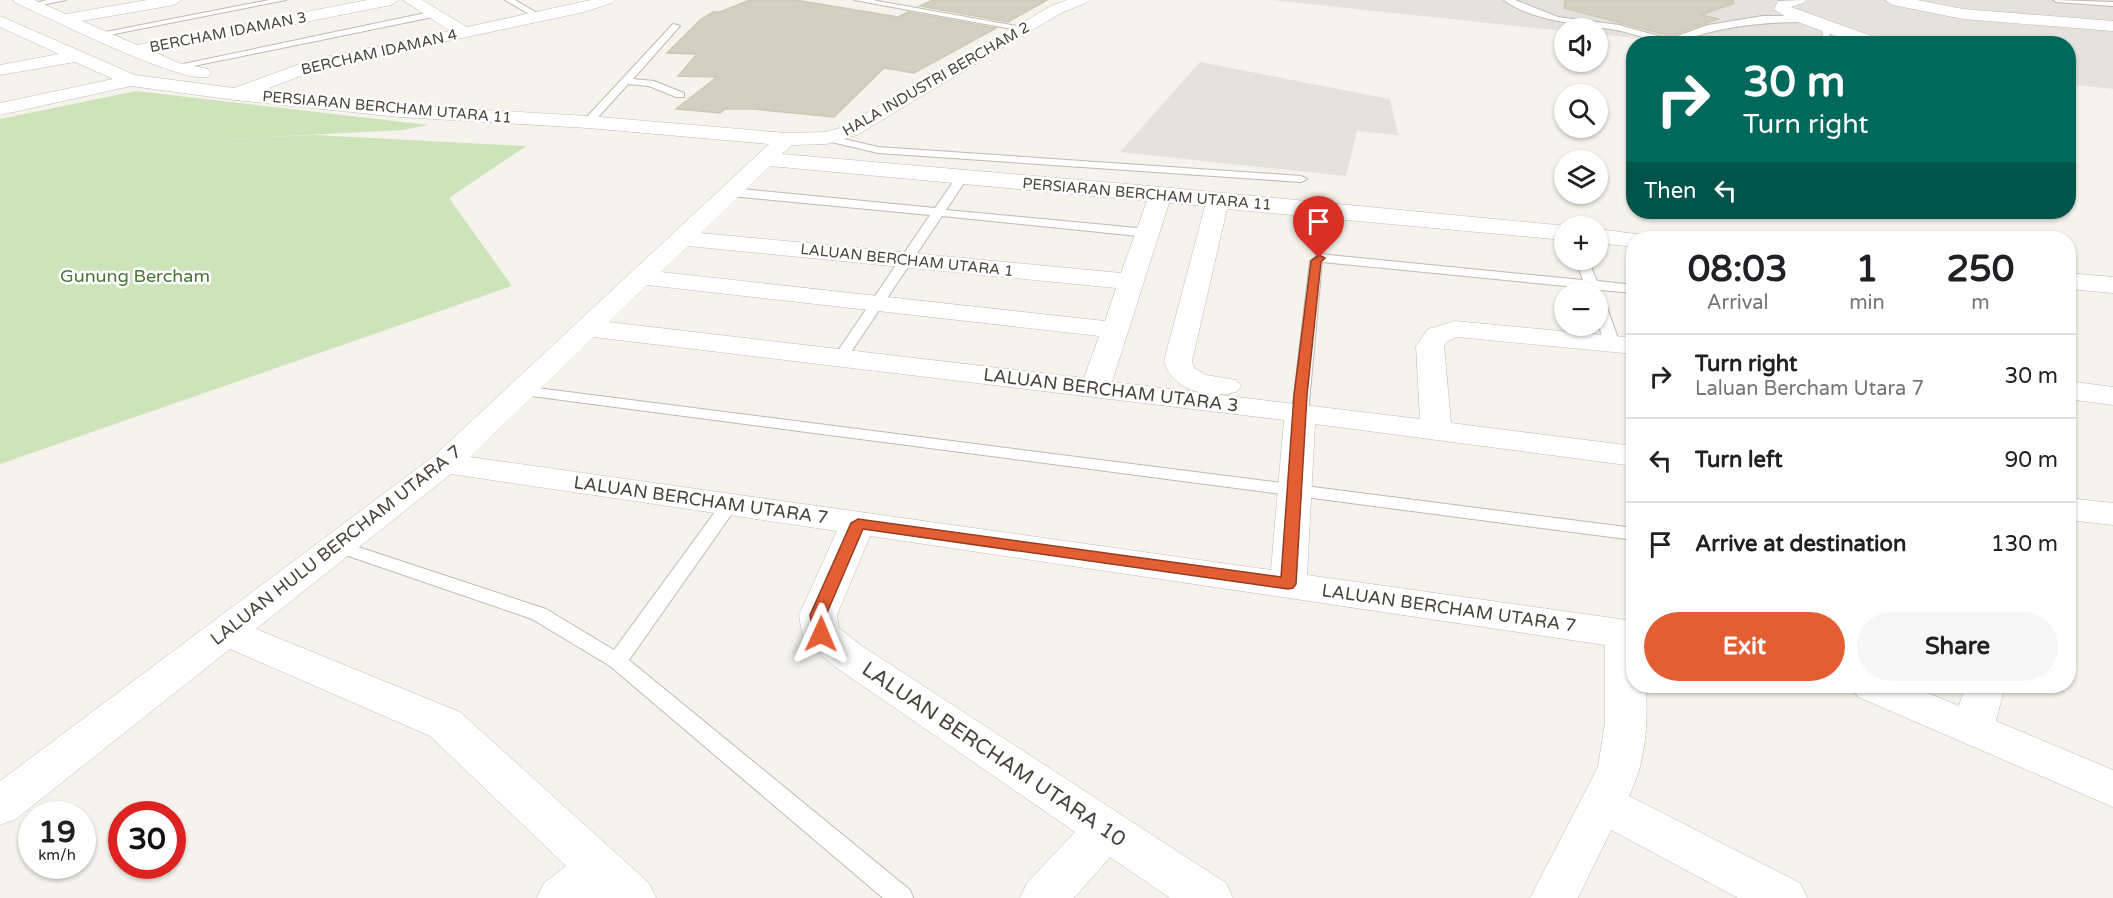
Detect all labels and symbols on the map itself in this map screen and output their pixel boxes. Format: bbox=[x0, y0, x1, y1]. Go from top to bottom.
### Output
street label: BERCHAM IDAMAN 3 bbox=[148, 8, 308, 56]
street label: HALA INDUSTRI BERCHAM 2 bbox=[839, 18, 1033, 140]
street label: BERCHAM IDAMAN 4 bbox=[299, 25, 459, 79]
street label: PERSIARAN BERCHAM UTARA 11 bbox=[262, 87, 512, 127]
street label: PERSIARAN BERCHAM UTARA 11 bbox=[1022, 174, 1272, 214]
pin bbox=[1293, 196, 1344, 258]
street label: LALUAN BERCHAM UTARA 1 bbox=[800, 240, 1014, 280]
park label: Gunung Bercham bbox=[60, 265, 210, 287]
street label: LALUAN BERCHAM UTARA 3 bbox=[982, 363, 1240, 417]
street label: LALUAN HULU BERCHAM UTARA 7 bbox=[206, 440, 466, 650]
street label: LALUAN BERCHAM UTARA 7 bbox=[572, 471, 830, 529]
street label: LALUAN BERCHAM UTARA 7 bbox=[1320, 579, 1578, 637]
position arrow bbox=[789, 602, 853, 666]
street label: LALUAN BERCHAM UTARA 10 bbox=[857, 657, 1130, 852]
speed limit sign: 30 bbox=[108, 801, 186, 879]

